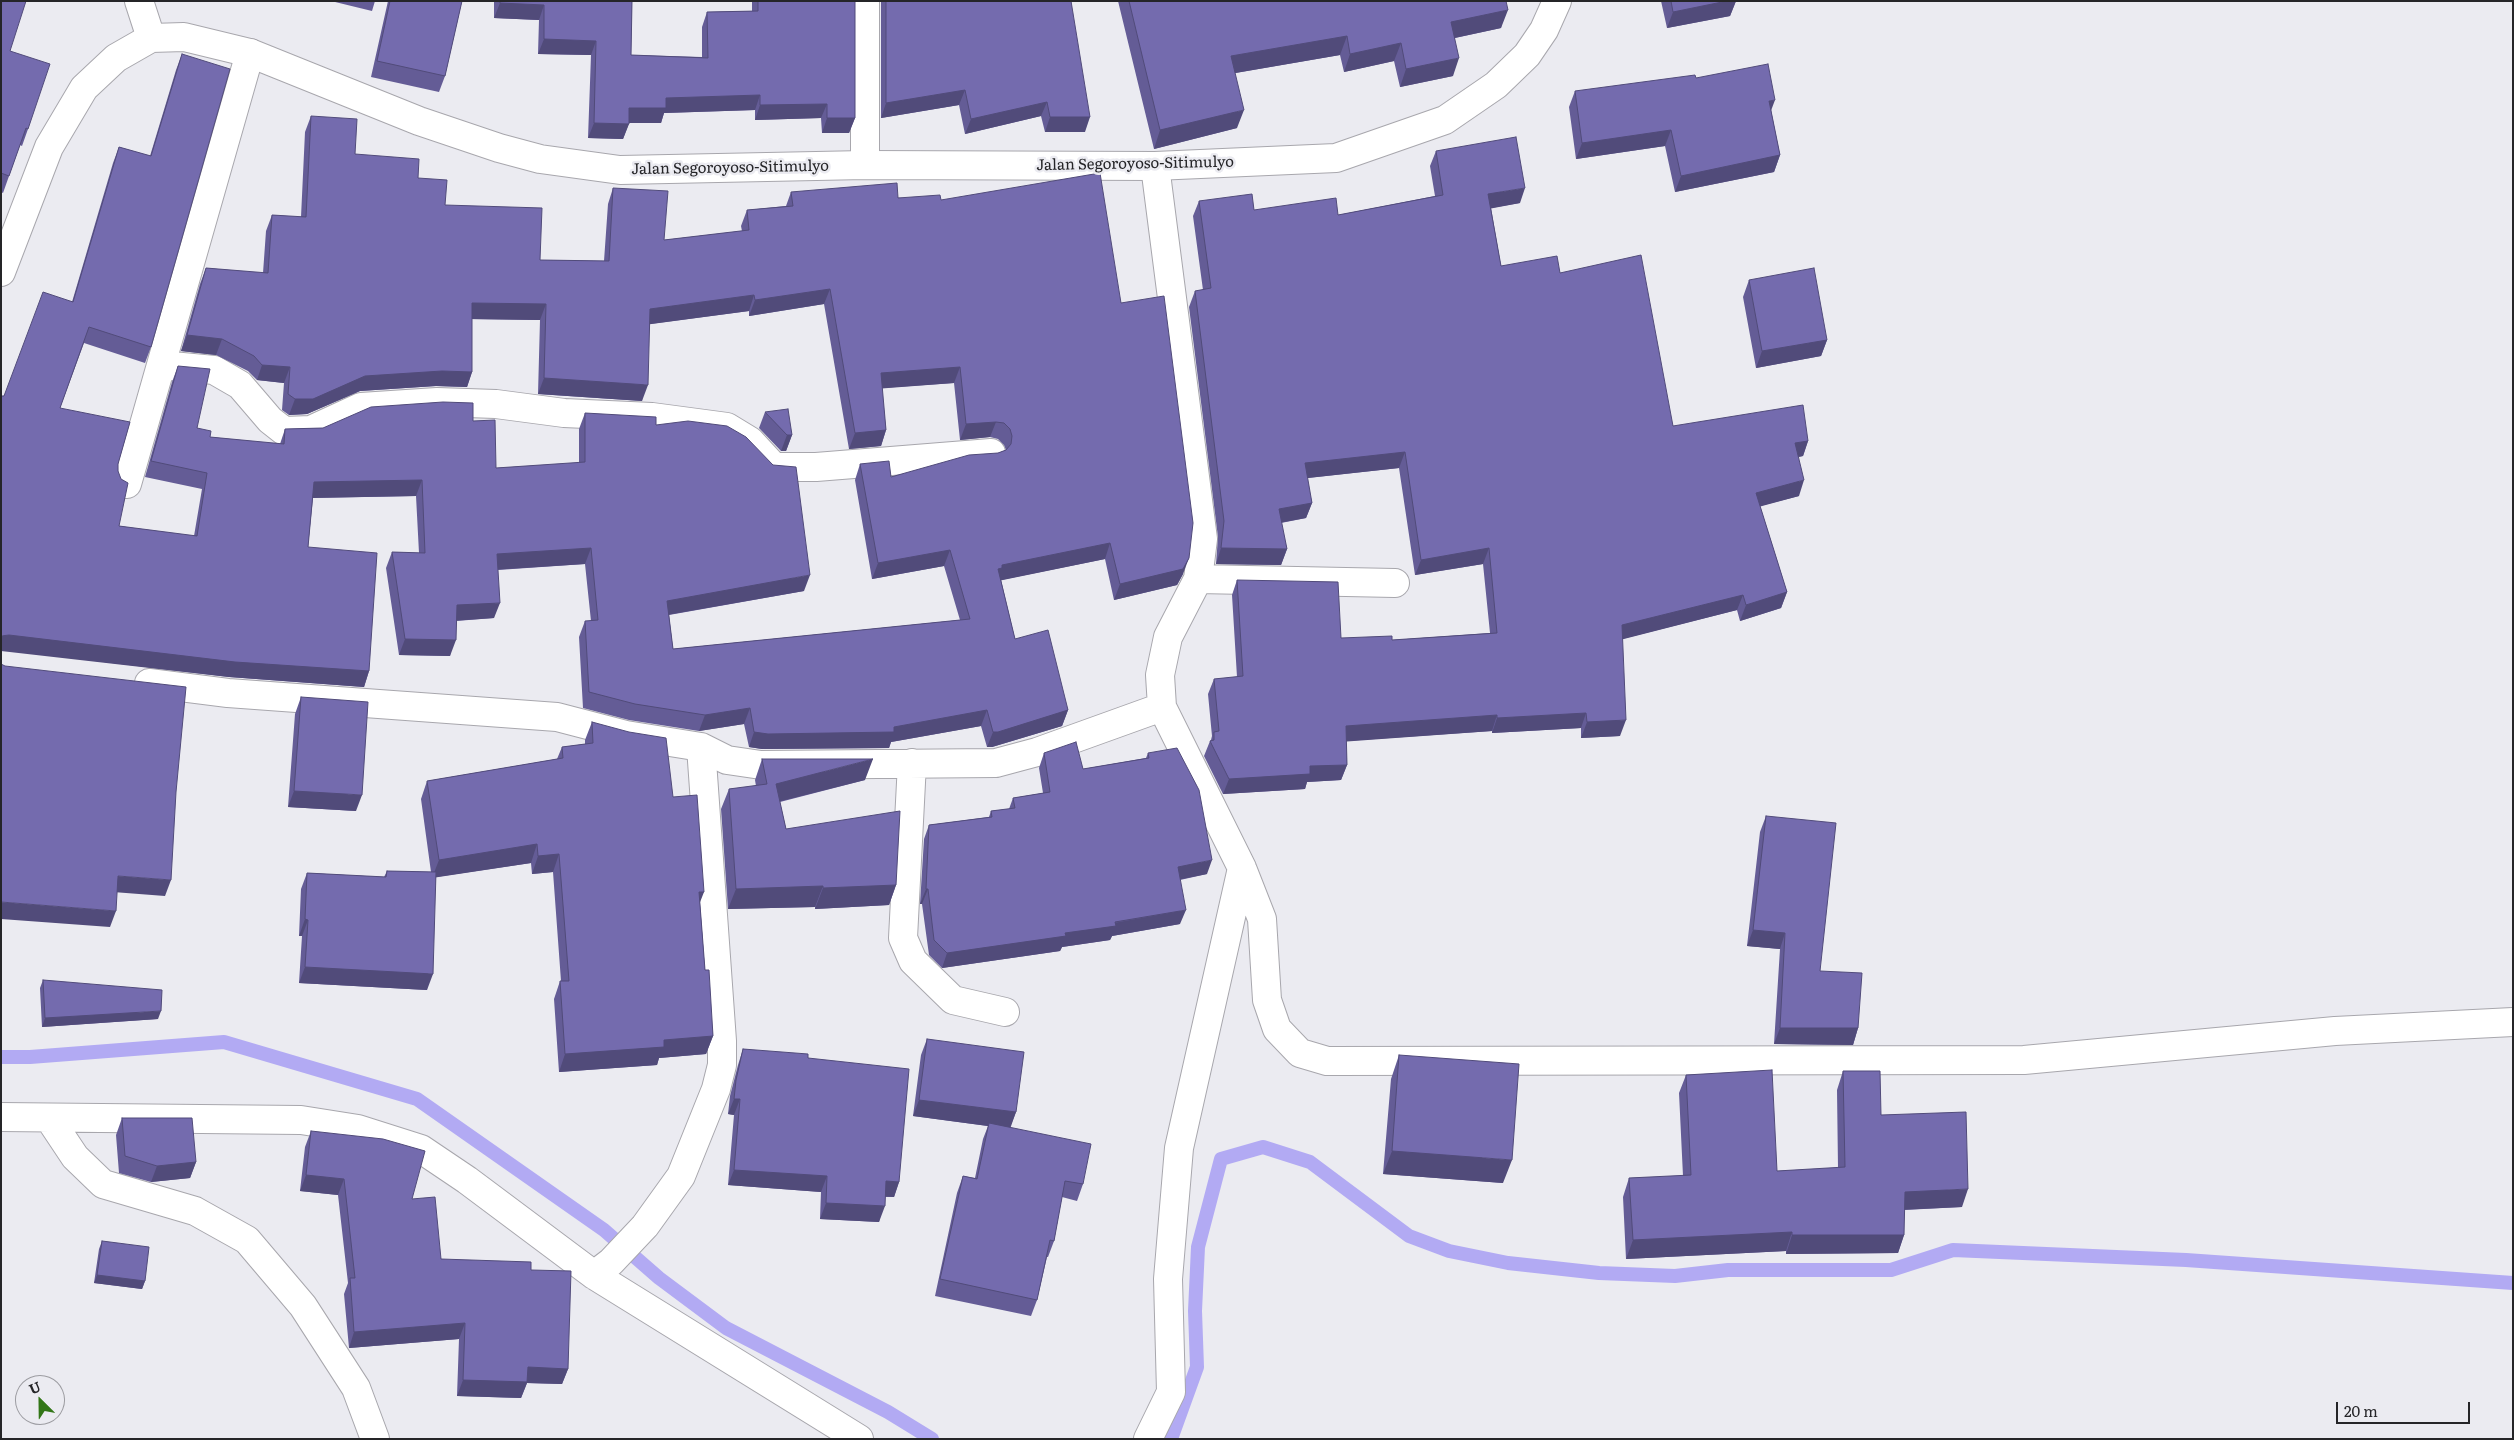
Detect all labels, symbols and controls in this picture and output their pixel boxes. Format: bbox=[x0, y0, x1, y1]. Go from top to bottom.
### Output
street label: Jalan Segoroyoso-Sitimulyo bbox=[1036, 153, 1234, 175]
street label: Jalan Segoroyoso-Sitimulyo bbox=[631, 157, 829, 179]
north arrow bbox=[15, 1375, 65, 1425]
text: U bbox=[26, 1376, 43, 1398]
scale bar bbox=[2339, 1392, 2473, 1424]
text: 20 m bbox=[2344, 1399, 2378, 1422]

